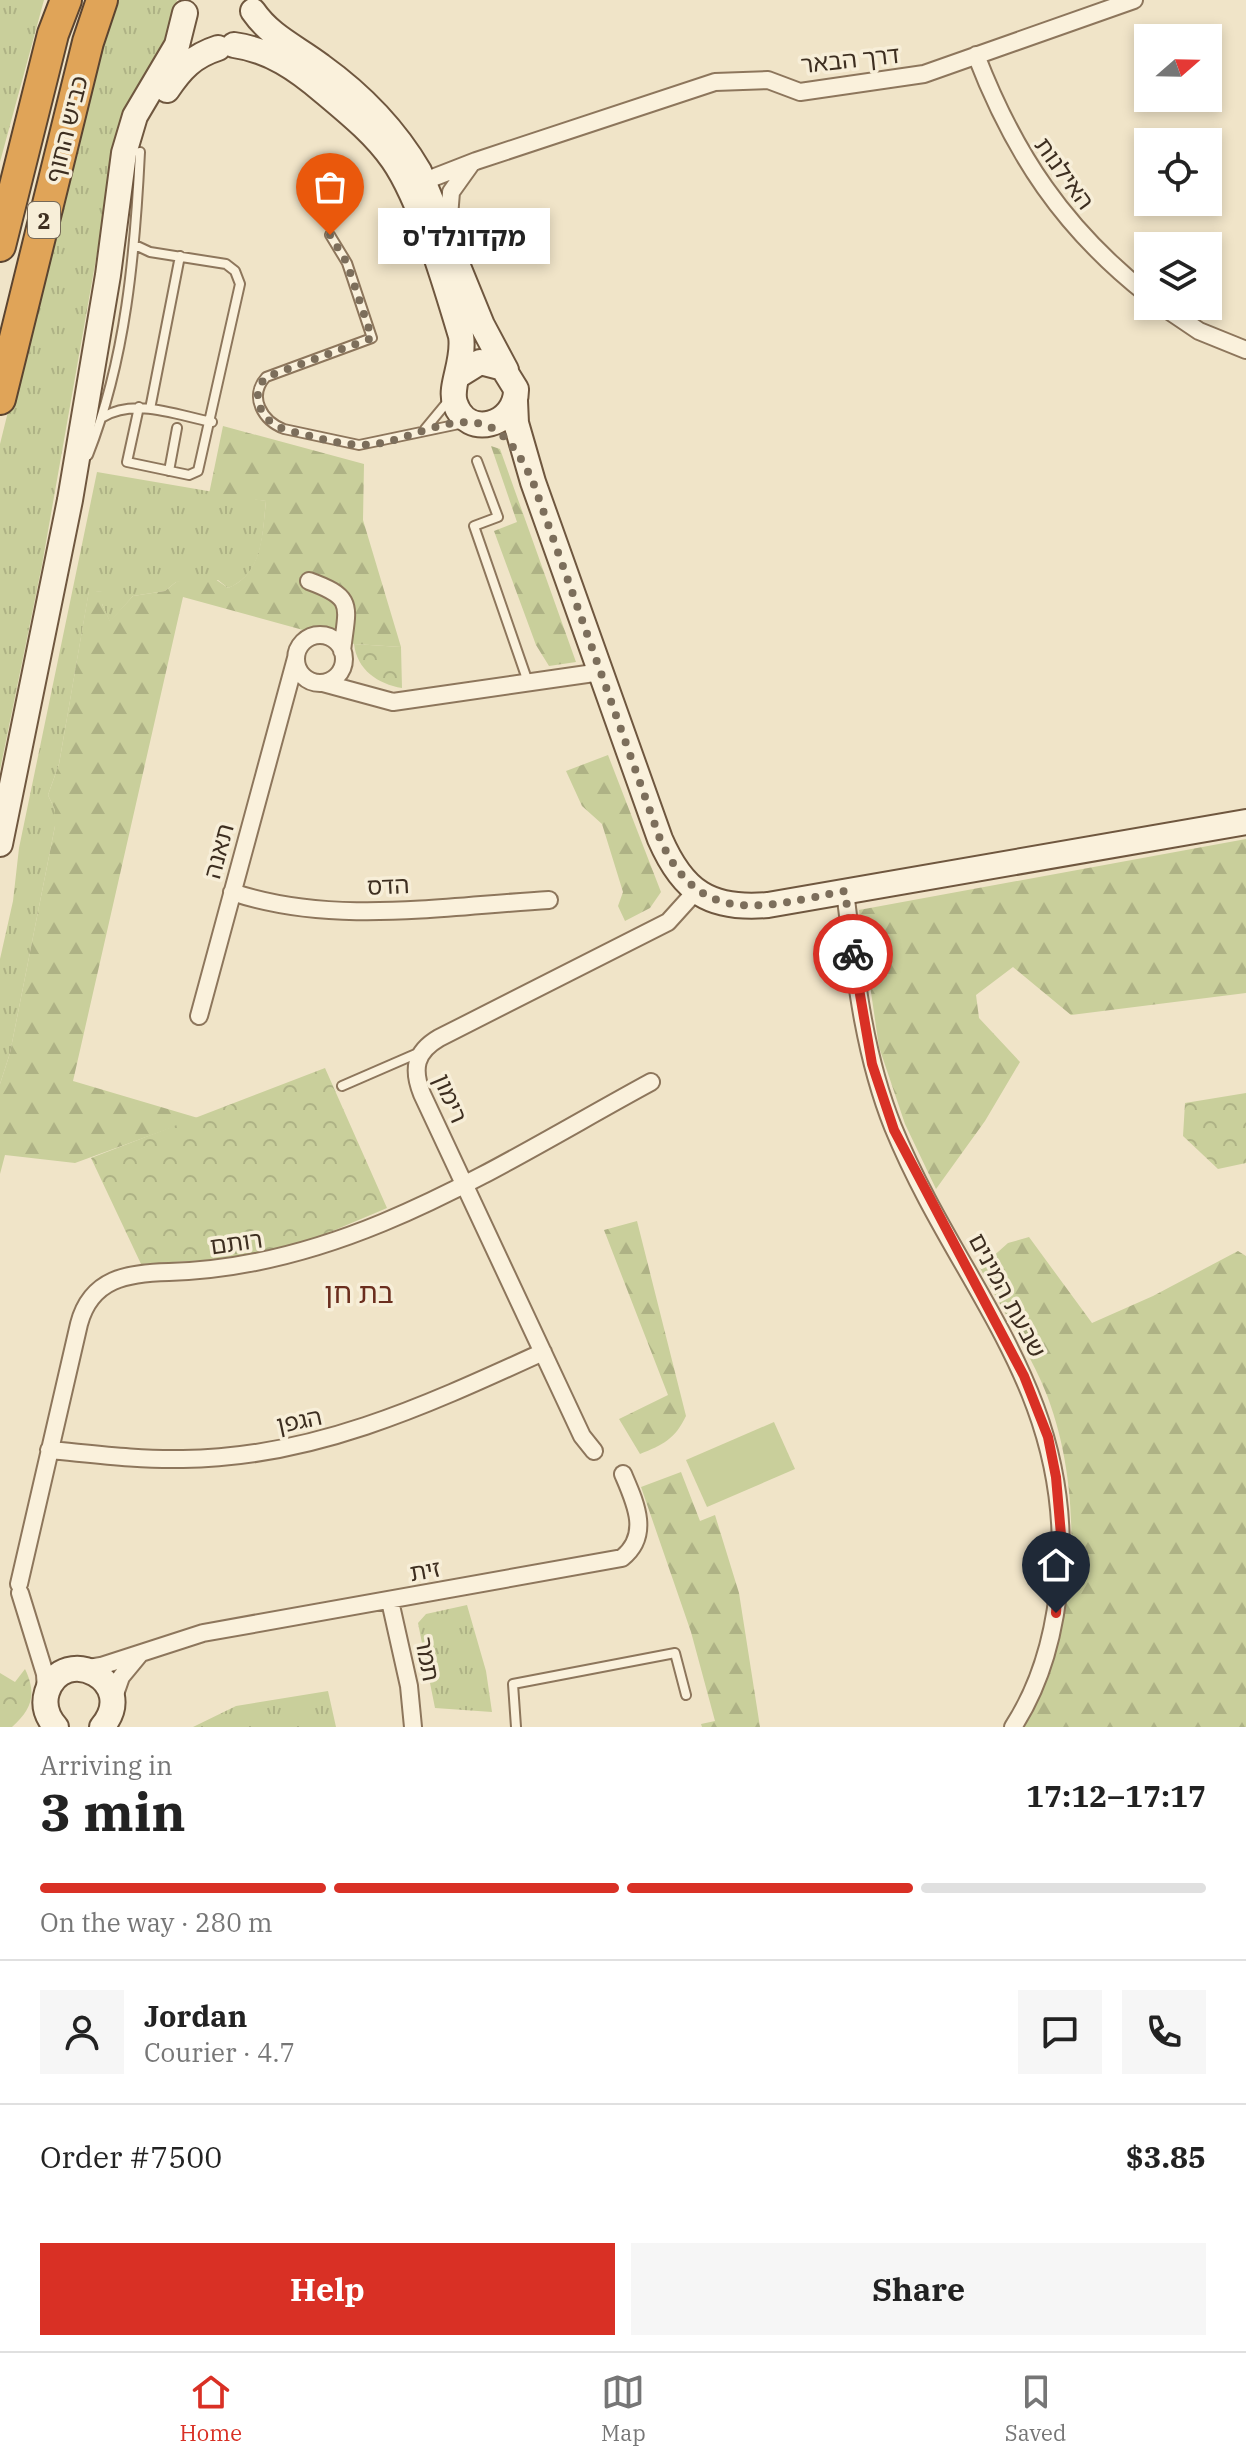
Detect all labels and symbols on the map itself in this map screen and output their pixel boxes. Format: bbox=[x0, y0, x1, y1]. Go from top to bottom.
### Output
north arrow bbox=[1134, 24, 1222, 112]
street label: דרך הבאר bbox=[799, 38, 901, 80]
street label: כביש החוף bbox=[37, 72, 95, 186]
street label: האילנות bbox=[1028, 130, 1102, 216]
pin bbox=[296, 153, 364, 235]
road number: 2 bbox=[28, 202, 60, 238]
callout: מקדונלד'ס bbox=[378, 207, 550, 263]
street label: תאנה bbox=[195, 820, 241, 882]
street label: הדס bbox=[366, 868, 410, 902]
courier bbox=[813, 914, 893, 994]
street label: רימון bbox=[426, 1069, 476, 1127]
street label: רותם bbox=[208, 1222, 264, 1262]
street label: שבעת המינים bbox=[962, 1227, 1054, 1363]
district label: בת חן bbox=[324, 1274, 394, 1311]
street label: הגפן bbox=[273, 1400, 325, 1440]
pin bbox=[1022, 1531, 1090, 1613]
street label: זית bbox=[407, 1552, 443, 1588]
street label: תמר bbox=[408, 1634, 448, 1684]

